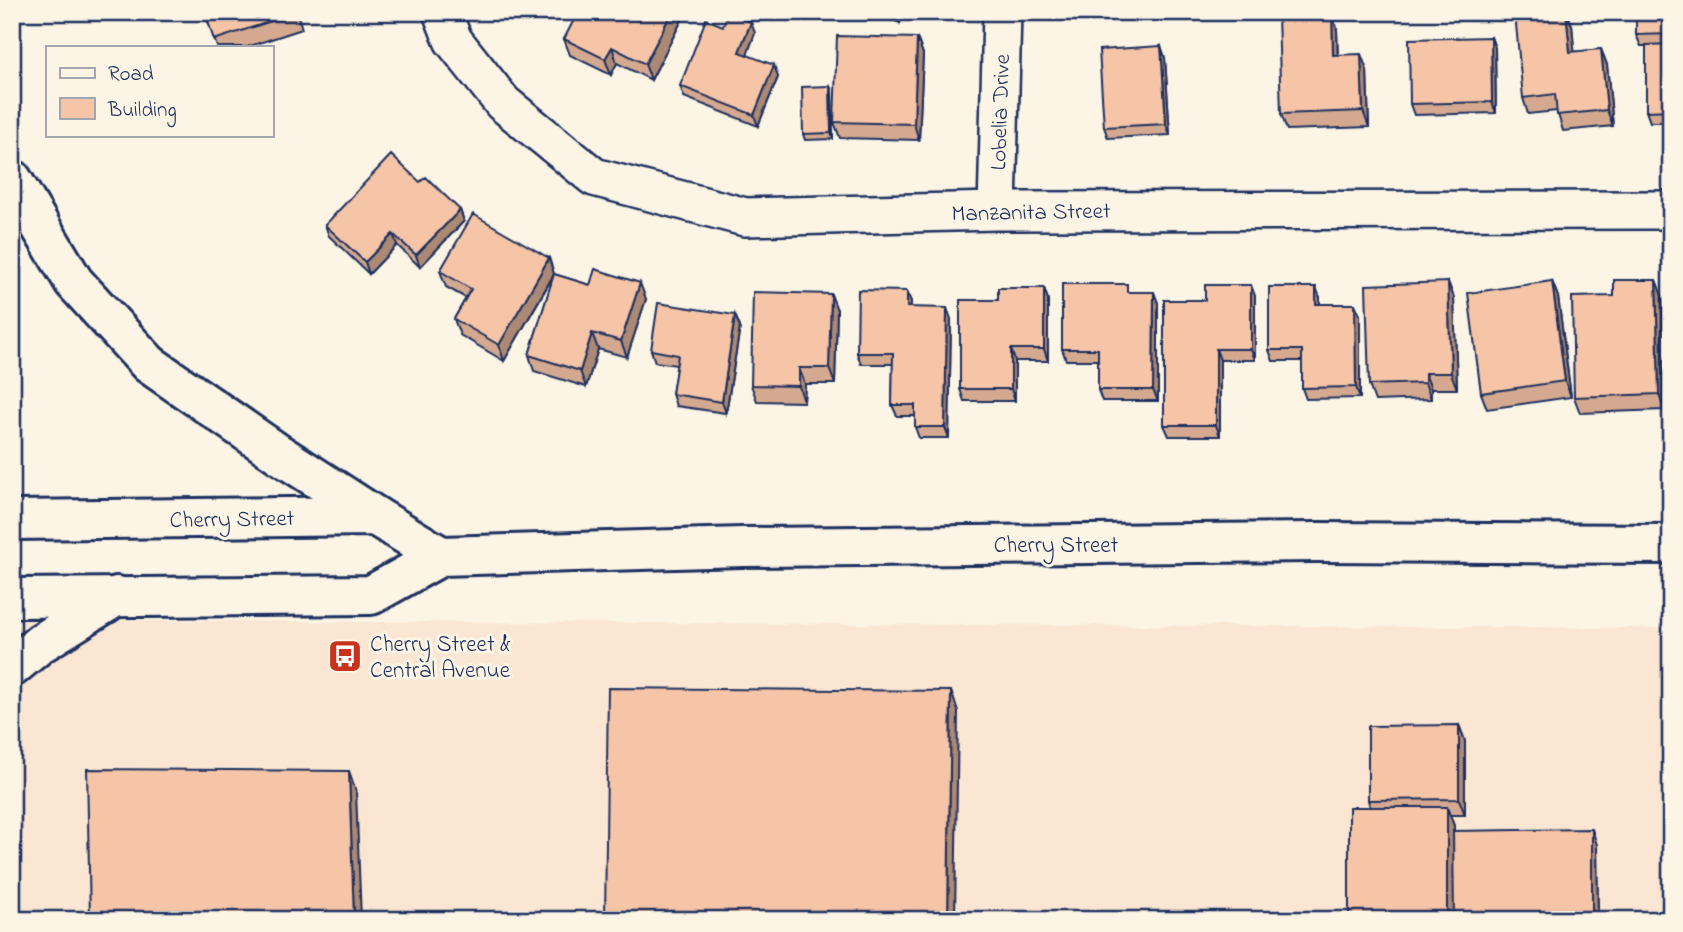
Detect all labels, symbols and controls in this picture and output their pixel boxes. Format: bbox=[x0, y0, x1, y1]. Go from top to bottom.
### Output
legend bbox=[46, 46, 273, 136]
street label: Lobelia Drive bbox=[983, 53, 1020, 171]
text: Road bbox=[108, 60, 154, 90]
text: Building bbox=[107, 96, 177, 128]
street label: Manzanita Street bbox=[951, 196, 1111, 231]
street label: Cherry Street bbox=[169, 503, 295, 540]
street label: Cherry Street bbox=[994, 530, 1119, 565]
place label: Cherry Street & Central Avenue bbox=[370, 629, 511, 688]
bus stop icon: Cherry Street & Central Avenue bbox=[326, 637, 364, 675]

